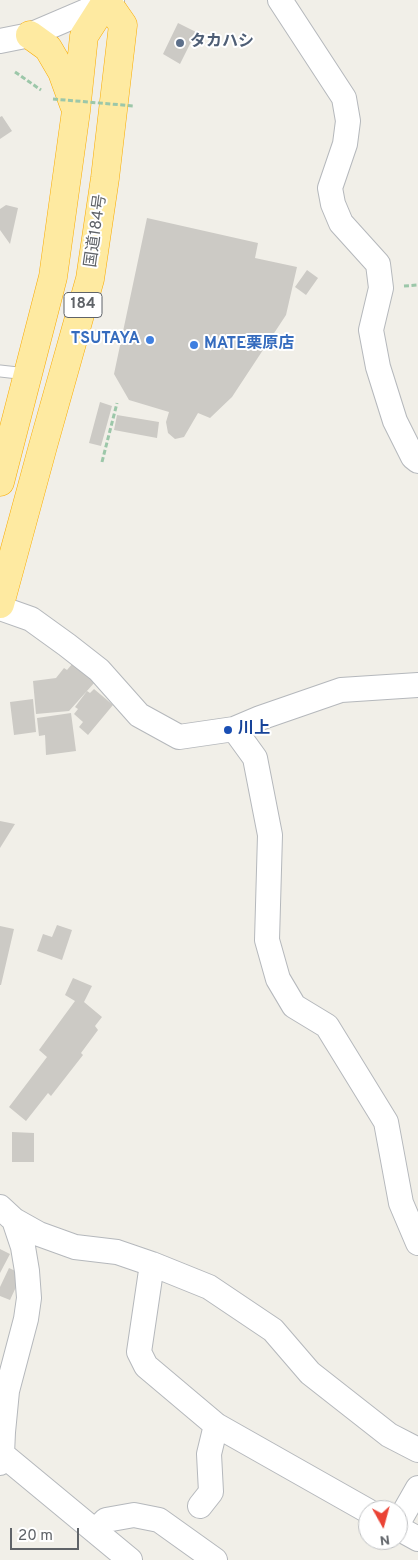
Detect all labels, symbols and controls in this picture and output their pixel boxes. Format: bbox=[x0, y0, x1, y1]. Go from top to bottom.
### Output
place label: タカハシ bbox=[190, 33, 254, 53]
marker: タカハシ bbox=[174, 37, 186, 49]
street label: 国道184号 bbox=[82, 193, 112, 269]
road number: 184 bbox=[64, 292, 102, 318]
place label: TSUTAYA bbox=[71, 330, 140, 350]
marker: TSUTAYA bbox=[144, 334, 156, 346]
place label: MATE栗原店 bbox=[204, 335, 294, 355]
marker: MATE栗原店 bbox=[188, 339, 200, 351]
place label: 川上 bbox=[238, 720, 270, 740]
marker: 川上 bbox=[222, 724, 234, 736]
north arrow bbox=[358, 1500, 408, 1550]
scale bar bbox=[12, 1518, 81, 1550]
text: 20 m bbox=[18, 1527, 53, 1546]
text: N bbox=[379, 1530, 391, 1548]

